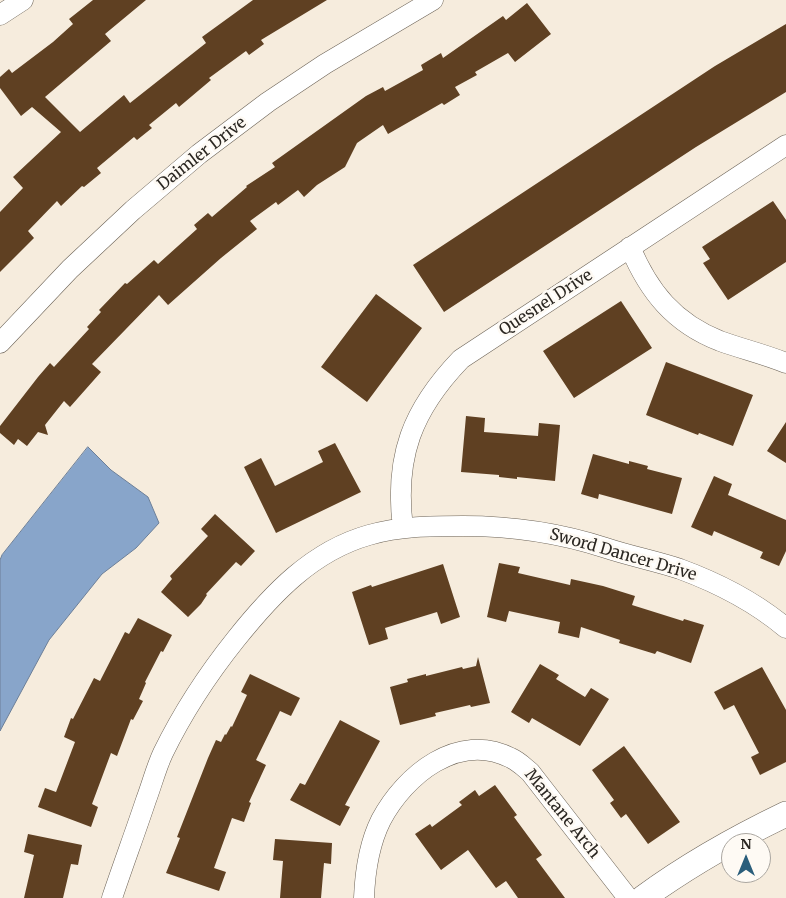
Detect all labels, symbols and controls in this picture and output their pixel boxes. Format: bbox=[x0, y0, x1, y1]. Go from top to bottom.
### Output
street label: Daimler Drive bbox=[154, 113, 250, 195]
street label: Quesnel Drive bbox=[496, 266, 596, 340]
street label: Sword Dancer Drive bbox=[547, 525, 699, 585]
street label: Mantane Arch bbox=[520, 766, 604, 862]
north arrow bbox=[721, 833, 771, 883]
text: N bbox=[740, 835, 752, 853]

